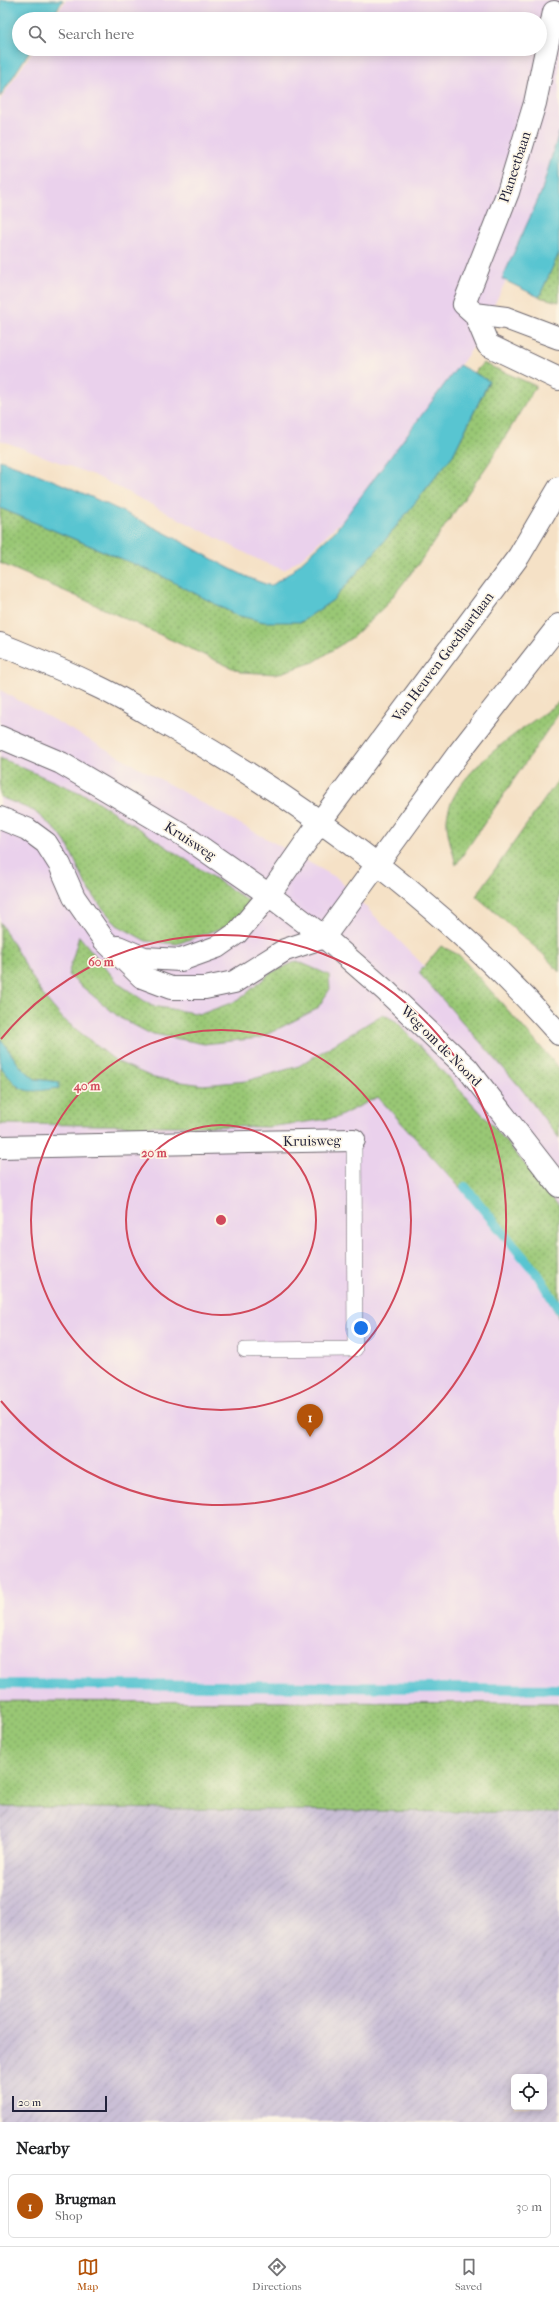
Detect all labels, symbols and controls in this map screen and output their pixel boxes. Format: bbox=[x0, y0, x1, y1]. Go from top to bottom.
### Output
search box bbox=[12, 12, 547, 56]
icon: search bbox=[26, 23, 48, 45]
text: Search here bbox=[58, 25, 134, 43]
street label: Planeetbaan bbox=[495, 129, 535, 205]
street label: Van Heuven Goedhartlaan bbox=[388, 589, 497, 726]
street label: Kruisweg bbox=[161, 818, 219, 864]
text: 60 m bbox=[88, 955, 115, 969]
street label: Weg om de Noord bbox=[396, 1001, 485, 1090]
text: 40 m bbox=[73, 1079, 101, 1094]
street label: Kruisweg bbox=[283, 1132, 342, 1150]
text: 20 m bbox=[141, 1146, 168, 1160]
centre of rings bbox=[214, 1213, 228, 1227]
your location bbox=[351, 1318, 371, 1338]
pin: 1 bbox=[297, 1404, 323, 1437]
map controls bbox=[511, 2074, 547, 2110]
button: locate bbox=[511, 2074, 547, 2110]
scale bar bbox=[12, 2094, 107, 2113]
text: 20 m bbox=[18, 2096, 41, 2109]
text: Nearby bbox=[16, 2138, 70, 2158]
text: Brugman bbox=[55, 2190, 116, 2208]
text: 1 bbox=[28, 2199, 32, 2214]
text: 30 m bbox=[516, 2199, 542, 2214]
text: Shop bbox=[55, 2208, 83, 2223]
tab: Map bbox=[77, 2256, 99, 2293]
tab: Directions bbox=[252, 2256, 302, 2293]
tab: Saved bbox=[455, 2256, 482, 2293]

